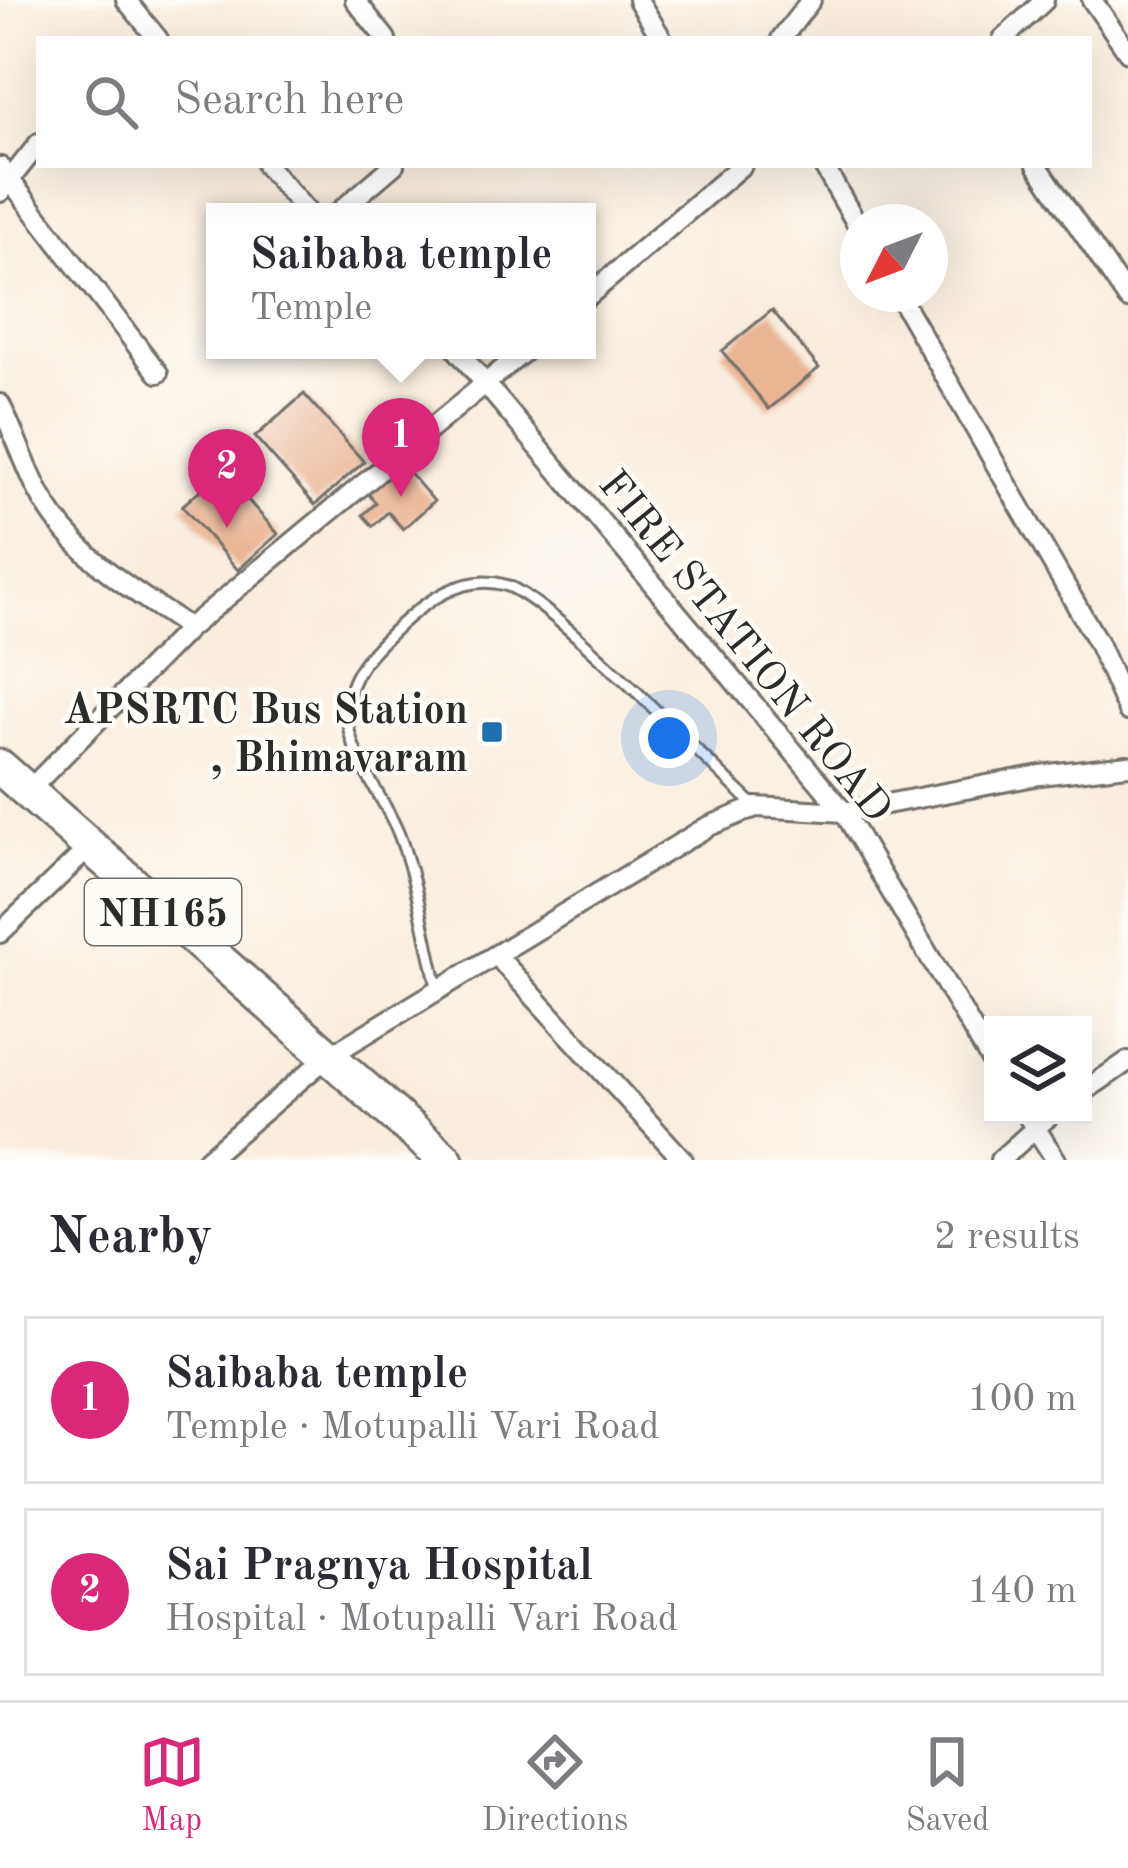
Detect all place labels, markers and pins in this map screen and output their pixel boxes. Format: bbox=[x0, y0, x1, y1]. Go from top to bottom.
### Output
pin: 1 bbox=[362, 398, 440, 497]
pin: 2 bbox=[188, 429, 266, 528]
place label: APSRTC Bus Station , Bhimavaram bbox=[63, 691, 468, 781]
marker: APSRTC Bus Station , Bhimavaram bbox=[479, 719, 505, 745]

